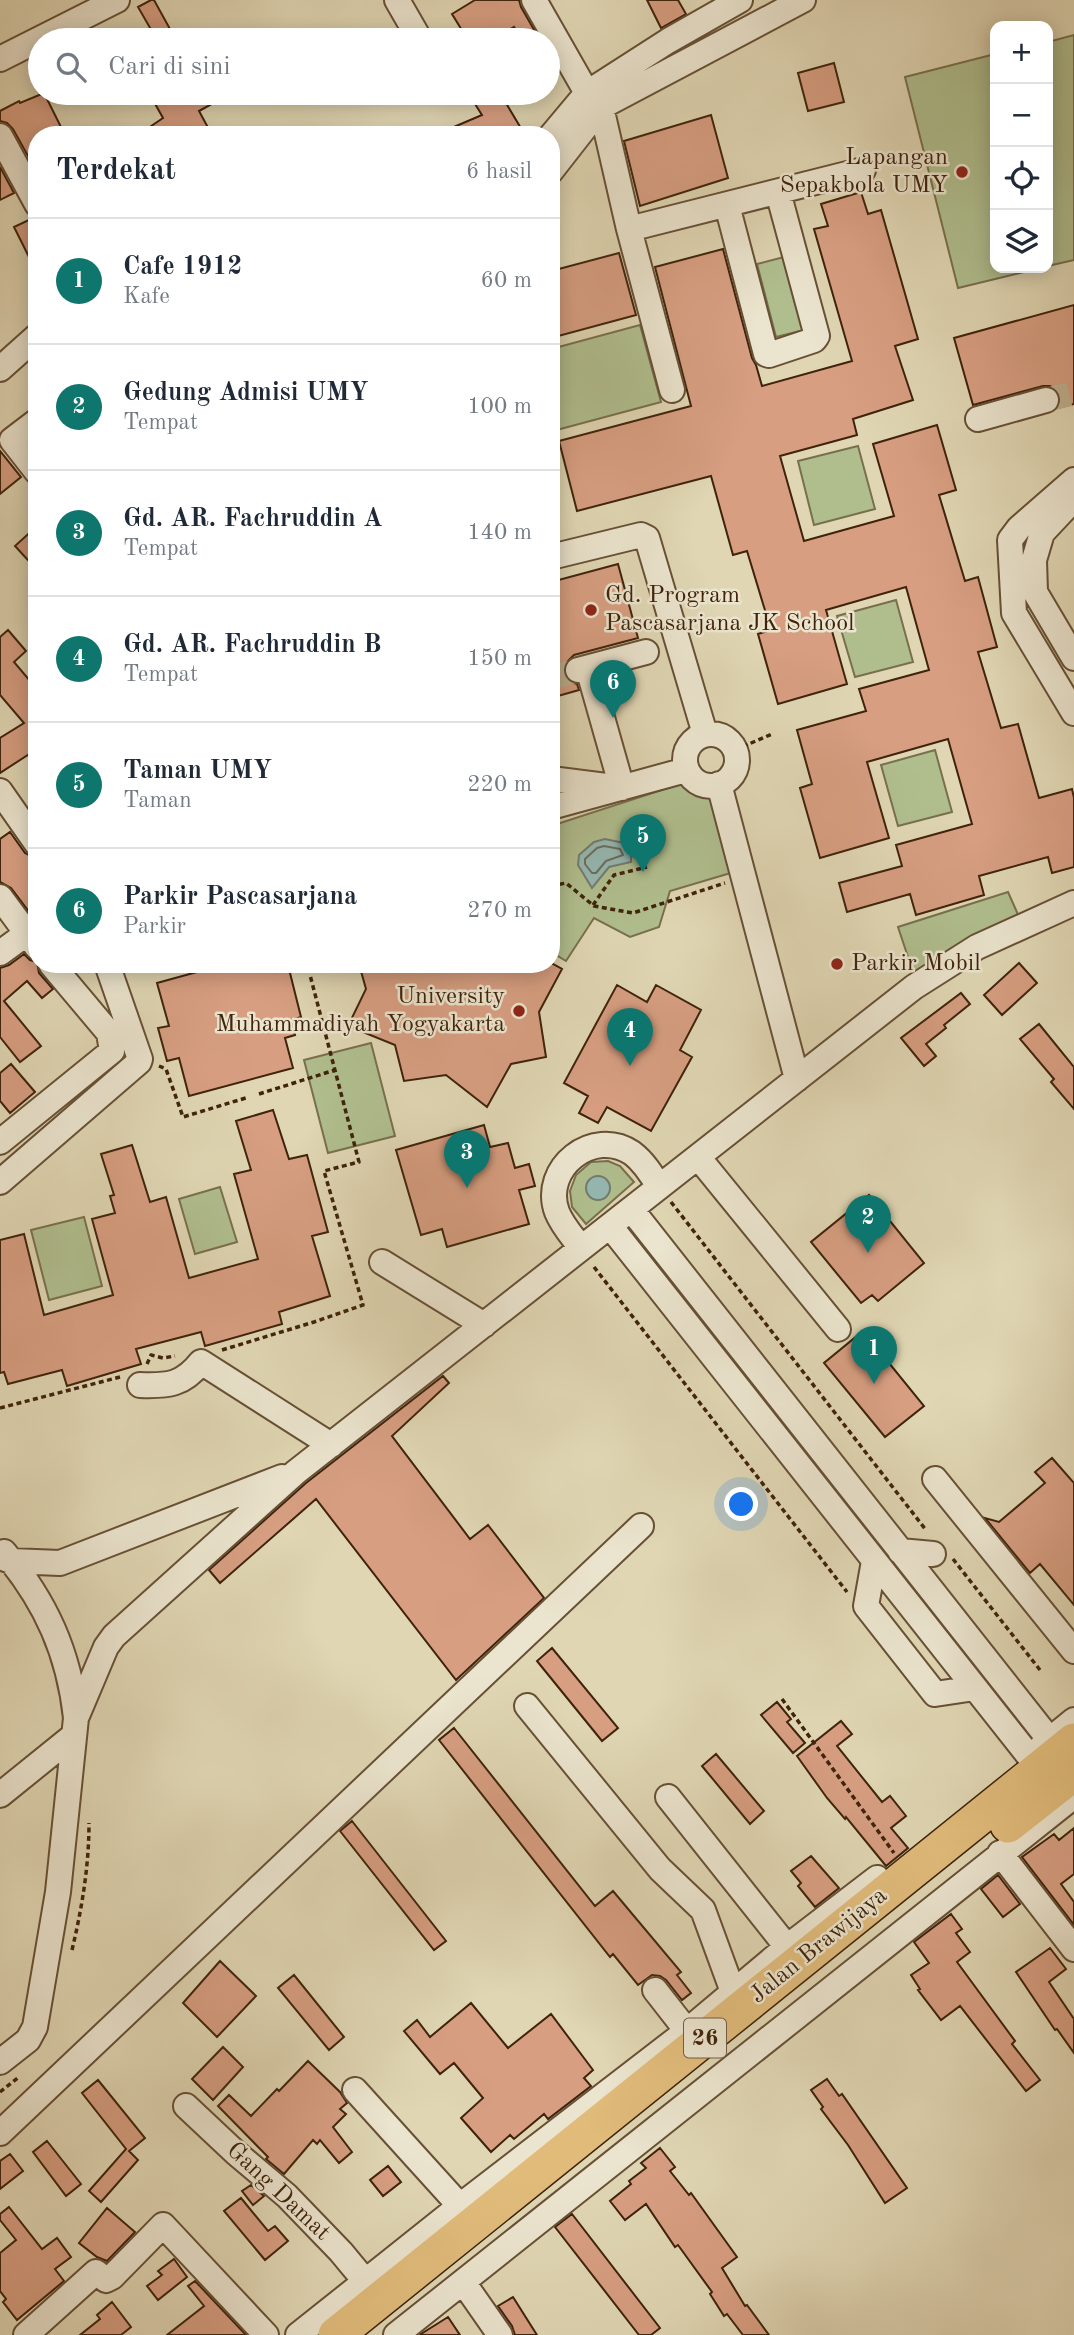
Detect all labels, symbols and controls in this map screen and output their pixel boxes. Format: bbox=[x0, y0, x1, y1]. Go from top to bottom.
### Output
map controls bbox=[990, 21, 1053, 273]
button: + bbox=[990, 21, 1053, 84]
search box bbox=[28, 28, 560, 105]
icon: search bbox=[52, 48, 90, 86]
text: Cari di sini bbox=[108, 54, 230, 80]
button: − bbox=[990, 84, 1053, 147]
place label: Lapangan Sepakbola UMY bbox=[780, 146, 948, 198]
button: locate bbox=[990, 147, 1053, 210]
text: Terdekat bbox=[56, 156, 176, 186]
text: 6 hasil bbox=[466, 160, 532, 183]
marker: Lapangan Sepakbola UMY bbox=[954, 164, 970, 180]
button: layers bbox=[990, 210, 1053, 273]
text: Cafe 1912 bbox=[123, 254, 242, 280]
text: 1 bbox=[72, 269, 86, 292]
text: 60 m bbox=[481, 269, 532, 292]
text: Kafe bbox=[123, 285, 170, 308]
text: Gedung Admisi UMY bbox=[123, 380, 369, 406]
text: 2 bbox=[72, 395, 86, 418]
text: 100 m bbox=[467, 395, 532, 418]
text: Tempat bbox=[123, 411, 198, 434]
text: Gd. AR. Fachruddin A bbox=[123, 506, 383, 532]
text: 3 bbox=[72, 521, 86, 544]
text: 140 m bbox=[467, 521, 532, 544]
text: Tempat bbox=[123, 537, 198, 560]
place label: Gd. Program Pascasarjana JK School bbox=[605, 584, 855, 636]
marker: Gd. Program Pascasarjana JK School bbox=[583, 602, 599, 618]
text: Gd. AR. Fachruddin B bbox=[123, 632, 381, 658]
text: 4 bbox=[72, 647, 86, 670]
text: 150 m bbox=[467, 647, 532, 670]
pin: 6 bbox=[590, 660, 636, 718]
text: Tempat bbox=[123, 663, 198, 686]
text: Taman UMY bbox=[123, 758, 272, 784]
text: 5 bbox=[72, 773, 86, 796]
text: 220 m bbox=[467, 773, 532, 796]
text: Taman bbox=[123, 789, 192, 812]
pin: 5 bbox=[620, 814, 666, 872]
text: Parkir Pascasarjana bbox=[123, 884, 357, 910]
text: 6 bbox=[72, 899, 86, 922]
text: 270 m bbox=[467, 899, 532, 922]
text: Parkir bbox=[123, 915, 186, 938]
place label: Parkir Mobil bbox=[851, 952, 981, 976]
marker: Parkir Mobil bbox=[829, 956, 845, 972]
place label: University Muhammadiyah Yogyakarta bbox=[216, 985, 505, 1037]
marker: University Muhammadiyah Yogyakarta bbox=[511, 1003, 527, 1019]
pin: 4 bbox=[607, 1008, 653, 1066]
pin: 3 bbox=[444, 1130, 490, 1188]
pin: 2 bbox=[845, 1195, 891, 1253]
pin: 1 bbox=[851, 1326, 897, 1384]
your location bbox=[724, 1487, 758, 1521]
street label: Jalan Brawijaya bbox=[746, 1884, 892, 2008]
road number: 26 bbox=[684, 2019, 726, 2058]
street label: Gang Damat bbox=[222, 2138, 334, 2246]

